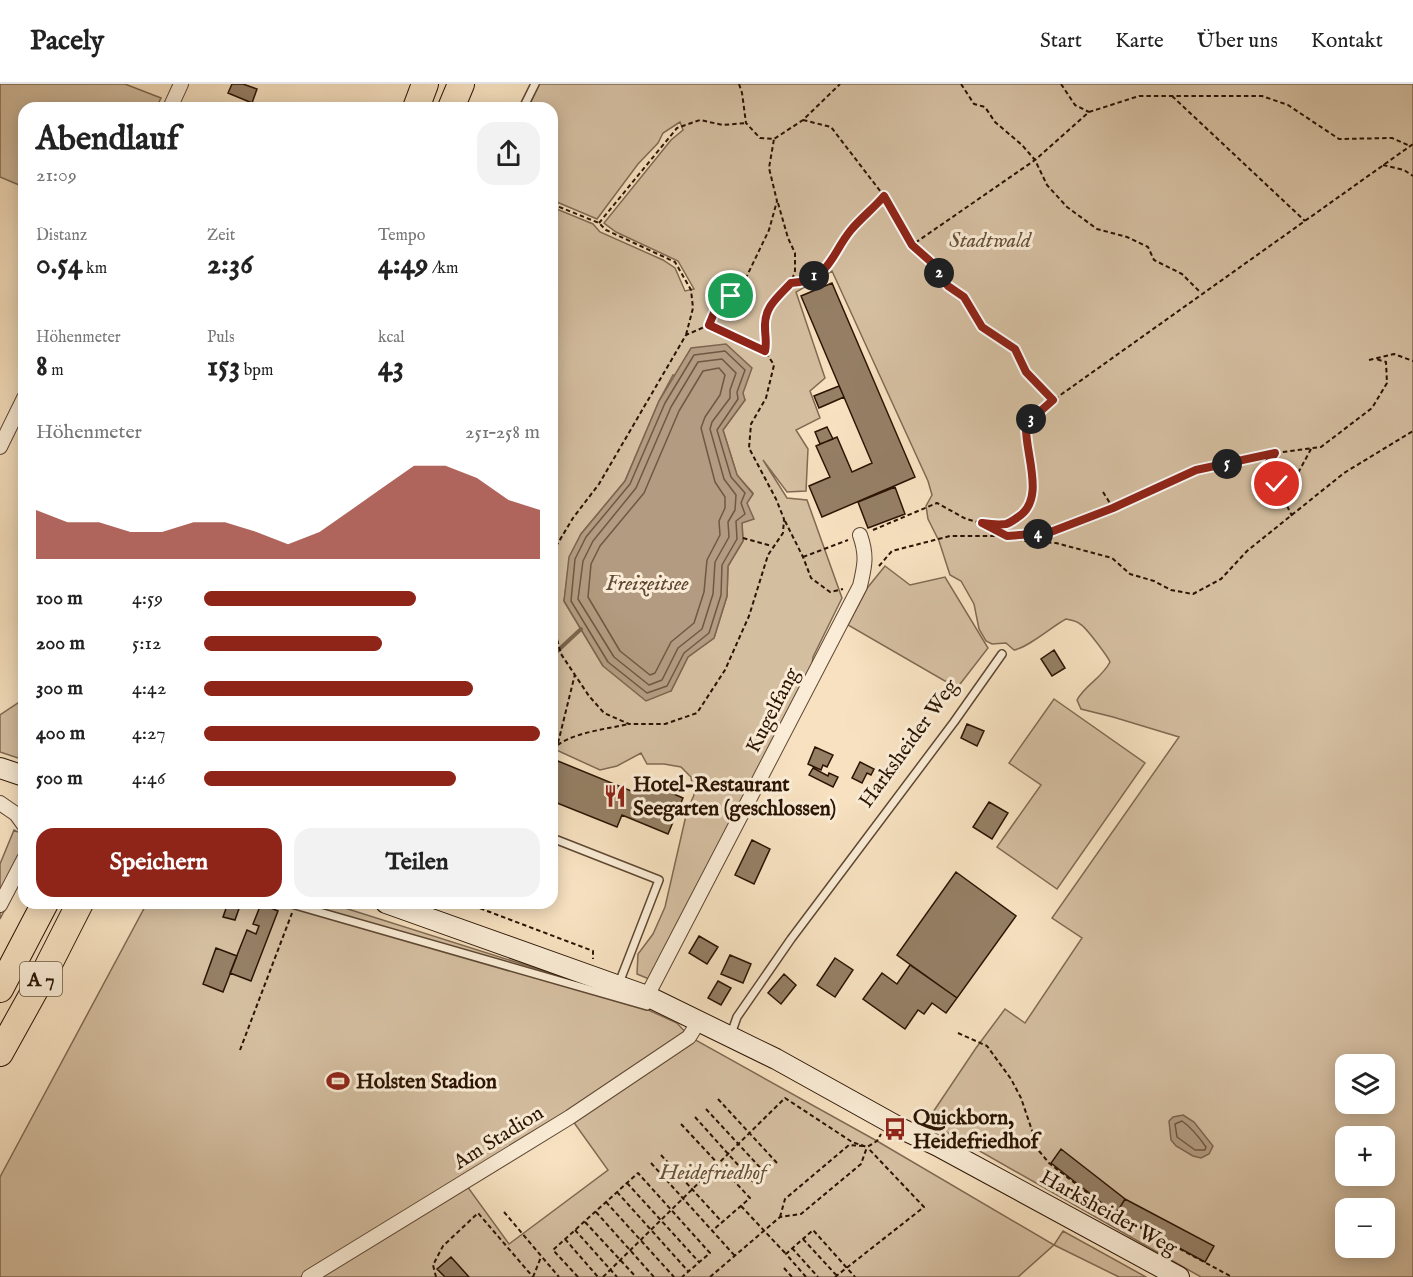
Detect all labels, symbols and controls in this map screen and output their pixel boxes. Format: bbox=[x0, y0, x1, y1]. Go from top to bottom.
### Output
text: Pacely bbox=[30, 24, 104, 59]
text: Start bbox=[1040, 28, 1082, 55]
text: Karte bbox=[1115, 28, 1164, 55]
text: Über uns bbox=[1197, 28, 1278, 55]
text: Kontakt bbox=[1311, 28, 1383, 55]
text: Abendlauf bbox=[36, 119, 179, 161]
button: share bbox=[477, 122, 540, 185]
text: 21:09 bbox=[36, 163, 77, 188]
text: Distanz bbox=[36, 226, 87, 246]
text: Zeit bbox=[207, 226, 235, 246]
text: Tempo bbox=[378, 226, 425, 246]
park label: Stadtwald bbox=[949, 228, 1033, 255]
text: 0.54 bbox=[36, 246, 83, 284]
text: 2:36 bbox=[207, 246, 253, 284]
text: 4:49 bbox=[378, 246, 428, 284]
pin: 2 bbox=[924, 258, 954, 288]
text: km bbox=[83, 259, 107, 279]
text: /km bbox=[428, 259, 458, 279]
pin: 1 bbox=[799, 261, 829, 291]
text: 2 bbox=[935, 263, 943, 283]
text: 1 bbox=[811, 266, 817, 286]
pin bbox=[705, 270, 756, 321]
icon: arrive bbox=[714, 279, 747, 312]
text: Höhenmeter bbox=[36, 328, 121, 348]
text: Puls bbox=[207, 328, 235, 348]
text: kcal bbox=[378, 328, 405, 348]
text: 8 bbox=[36, 348, 48, 386]
text: 153 bbox=[207, 348, 240, 386]
text: 43 bbox=[378, 348, 404, 386]
text: m bbox=[48, 361, 64, 381]
text: bpm bbox=[240, 361, 273, 381]
pin: 3 bbox=[1016, 404, 1046, 434]
text: 3 bbox=[1028, 409, 1034, 429]
text: Höhenmeter bbox=[36, 420, 142, 445]
text: 251–258 m bbox=[465, 420, 540, 445]
pin: 5 bbox=[1212, 449, 1242, 479]
text: 5 bbox=[1224, 454, 1230, 474]
pin bbox=[1251, 458, 1302, 509]
icon: check bbox=[1260, 467, 1293, 500]
pin: 4 bbox=[1023, 519, 1053, 549]
text: 4 bbox=[1034, 524, 1042, 544]
water label: Freizeitsee bbox=[605, 570, 689, 598]
text: 100 m bbox=[36, 586, 83, 611]
text: 4:59 bbox=[132, 586, 163, 611]
text: 200 m bbox=[36, 631, 85, 656]
text: 5:12 bbox=[132, 631, 161, 656]
street label: Kugelfang bbox=[740, 663, 807, 758]
street label: Harksheider Weg bbox=[853, 674, 965, 814]
text: 300 m bbox=[36, 676, 83, 701]
text: 4:42 bbox=[132, 676, 166, 701]
text: 400 m bbox=[36, 721, 85, 746]
text: 4:27 bbox=[132, 721, 166, 746]
text: 500 m bbox=[36, 766, 83, 791]
text: 4:46 bbox=[132, 766, 165, 791]
place label: Hotel-Restaurant Seegarten (geschlossen) bbox=[633, 772, 836, 823]
restaurant icon: Hotel-Restaurant Seegarten (geschlossen) bbox=[602, 783, 628, 809]
button: Speichern bbox=[36, 828, 282, 897]
button: Teilen bbox=[294, 828, 540, 897]
road number: A 7 bbox=[20, 962, 62, 996]
map controls bbox=[1335, 1054, 1395, 1258]
button: layers bbox=[1335, 1054, 1395, 1114]
sports icon: Holsten Stadion bbox=[325, 1068, 351, 1094]
place label: Holsten Stadion bbox=[356, 1069, 497, 1096]
street label: Am Stadion bbox=[448, 1100, 549, 1177]
place label: Quickborn, Heidefriedhof bbox=[913, 1105, 1042, 1156]
bus stop icon: Quickborn, Heidefriedhof bbox=[882, 1116, 908, 1142]
button: + bbox=[1335, 1126, 1395, 1186]
park label: Heidefriedhof bbox=[658, 1160, 771, 1187]
street label: Harksheider Weg bbox=[1035, 1164, 1182, 1262]
button: − bbox=[1335, 1198, 1395, 1258]

